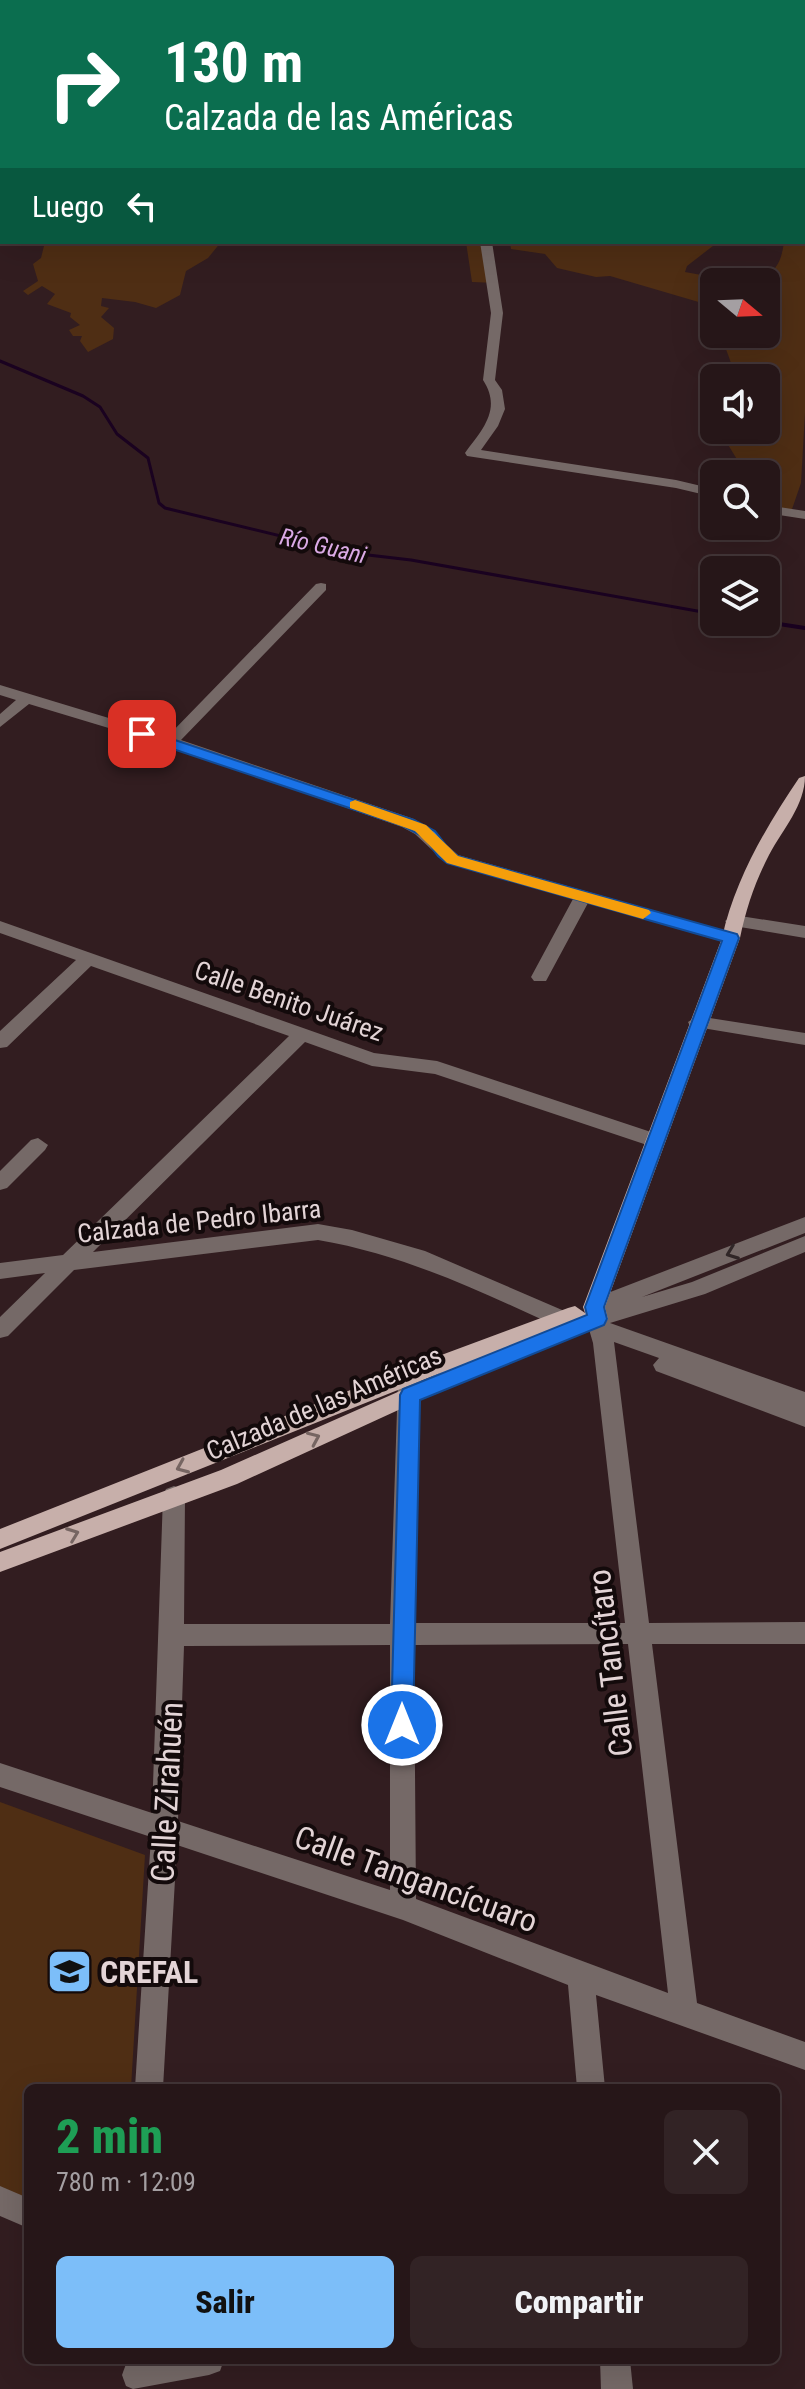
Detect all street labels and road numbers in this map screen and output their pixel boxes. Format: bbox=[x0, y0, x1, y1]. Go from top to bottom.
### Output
street label: Calle Benito Juárez bbox=[191, 955, 387, 1047]
street label: Calzada de Pedro Ibarra bbox=[76, 1193, 322, 1249]
street label: Calzada de las Américas bbox=[202, 1340, 446, 1466]
street label: Calle Tancítaro bbox=[580, 1567, 640, 1759]
street label: Calle Zirahuén bbox=[143, 1701, 191, 1883]
street label: Calle Tangancícuaro bbox=[289, 1817, 543, 1941]

